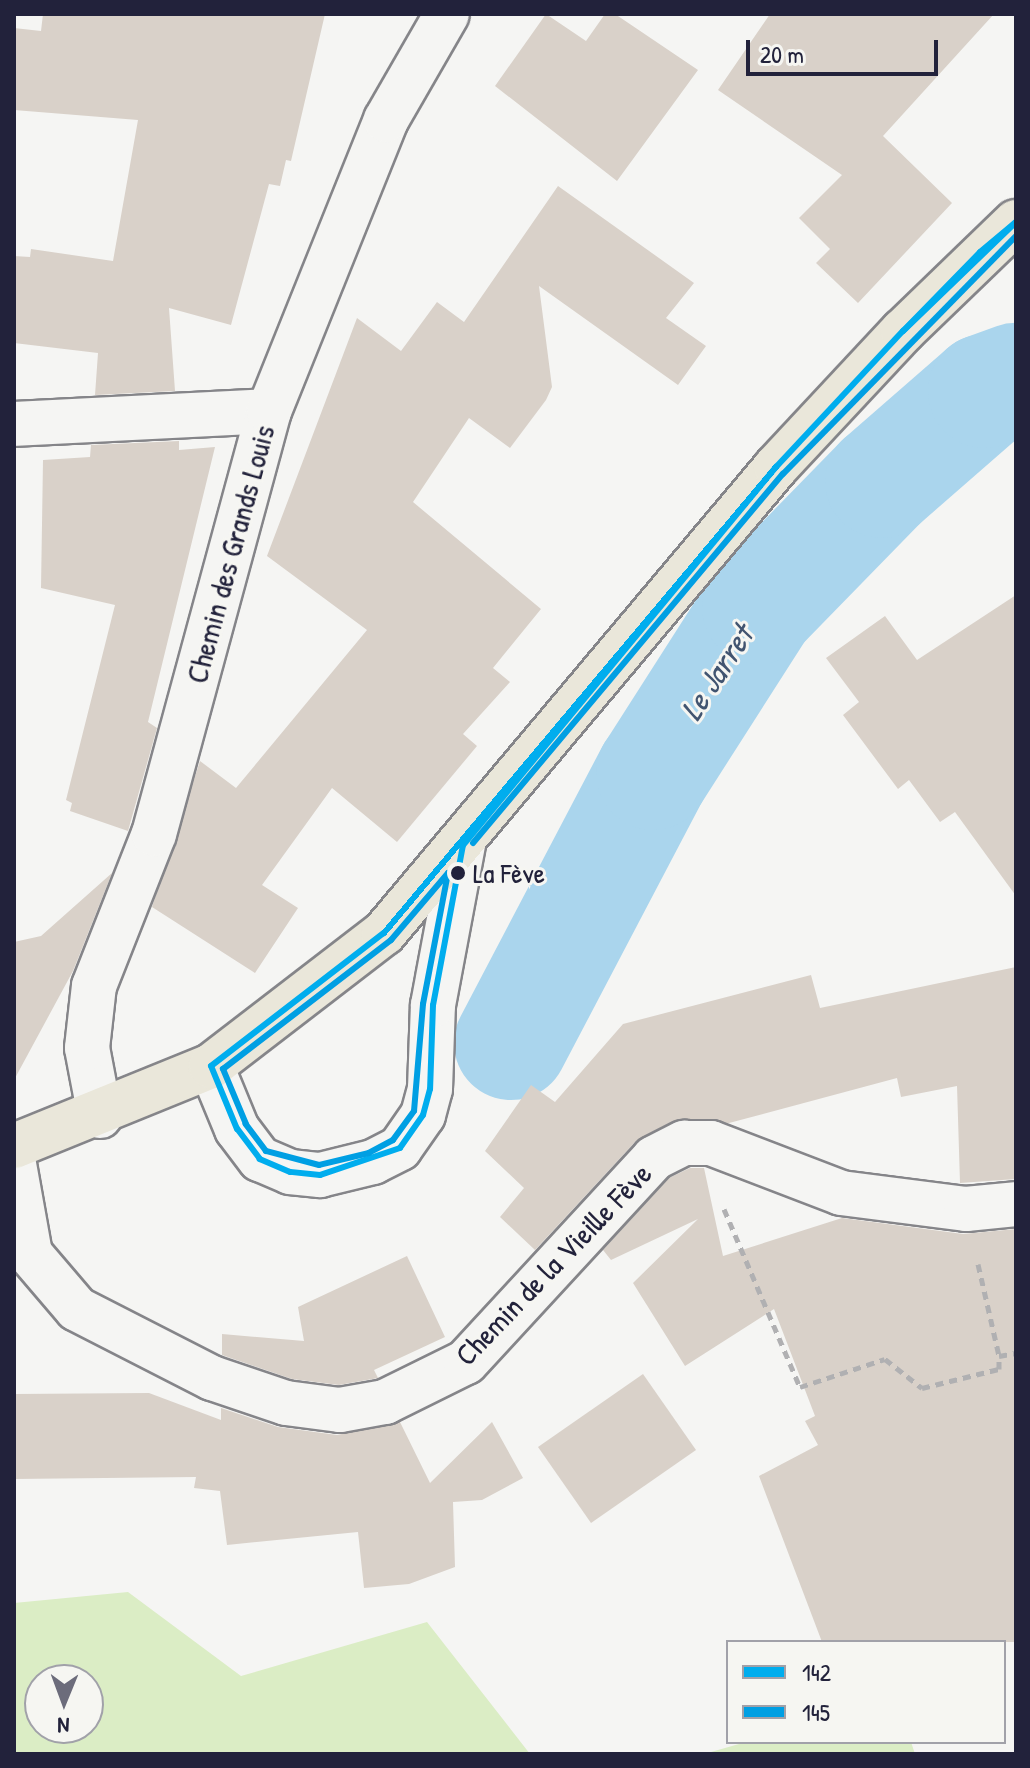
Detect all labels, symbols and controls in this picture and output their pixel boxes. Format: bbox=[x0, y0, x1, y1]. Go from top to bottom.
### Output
scale bar bbox=[750, 24, 942, 74]
text: 20 m bbox=[760, 38, 804, 70]
street label: Chemin des Grands Louis bbox=[178, 421, 282, 687]
water label: Le Jarret bbox=[672, 619, 762, 727]
place label: La Fève bbox=[473, 856, 545, 890]
marker: La Fève bbox=[450, 865, 466, 881]
street label: Chemin de la Vieille Fève bbox=[447, 1156, 659, 1372]
legend bbox=[726, 1640, 1006, 1744]
text: 142 bbox=[802, 1656, 831, 1688]
north arrow bbox=[24, 1664, 104, 1744]
text: 145 bbox=[802, 1696, 830, 1728]
text: N bbox=[57, 1711, 70, 1741]

